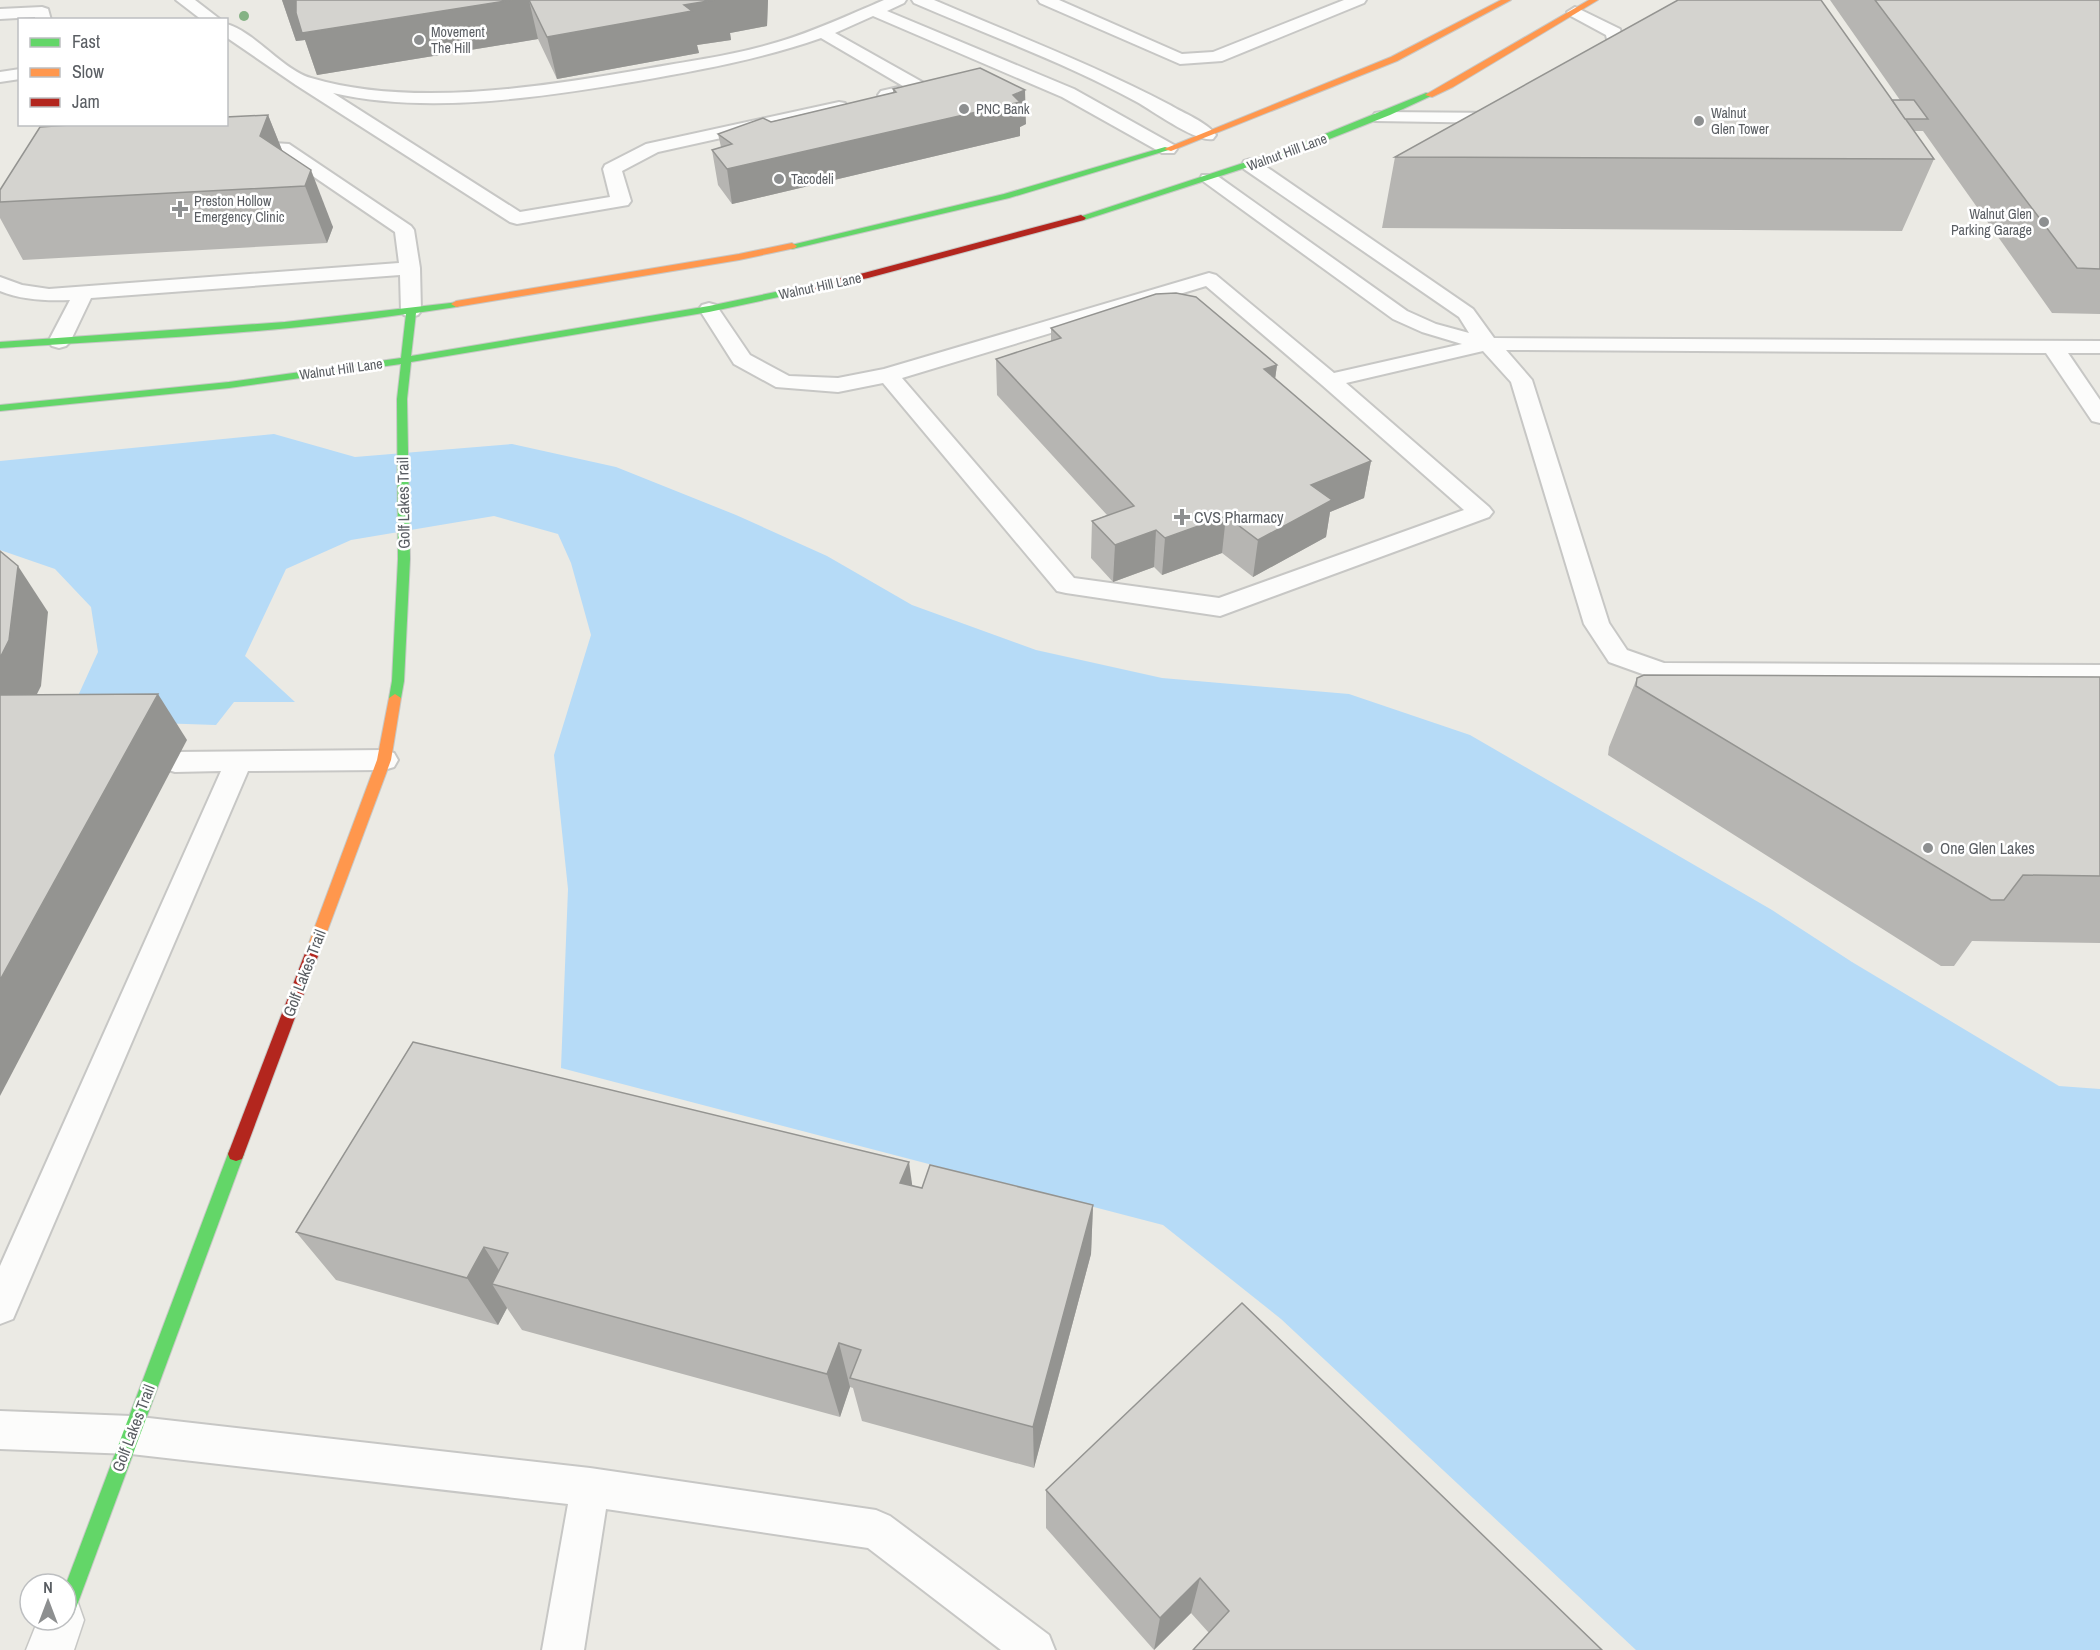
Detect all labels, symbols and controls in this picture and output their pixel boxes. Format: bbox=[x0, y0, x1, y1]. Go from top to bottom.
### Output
legend bbox=[18, 18, 228, 126]
place label: Movement The Hill bbox=[431, 23, 485, 57]
text: Fast bbox=[72, 29, 100, 54]
marker: Movement The Hill bbox=[412, 33, 426, 47]
text: Slow bbox=[72, 59, 104, 84]
text: Jam bbox=[72, 89, 100, 114]
place label: PNC Bank bbox=[976, 100, 1030, 118]
marker: PNC Bank bbox=[957, 102, 971, 116]
place label: Walnut Glen Tower bbox=[1711, 104, 1769, 138]
marker: Walnut Glen Tower bbox=[1692, 114, 1706, 128]
street label: Walnut Hill Lane bbox=[1245, 129, 1329, 175]
place label: Tacodeli bbox=[791, 170, 834, 188]
marker: Tacodeli bbox=[772, 172, 786, 186]
place label: Preston Hollow Emergency Clinic bbox=[194, 192, 285, 226]
marker: Preston Hollow Emergency Clinic bbox=[171, 200, 189, 218]
place label: Walnut Glen Parking Garage bbox=[1951, 205, 2032, 239]
marker: Walnut Glen Parking Garage bbox=[2037, 215, 2051, 229]
street label: Walnut Hill Lane bbox=[777, 268, 863, 304]
street label: Walnut Hill Lane bbox=[298, 354, 384, 384]
street label: Golf Lakes Trail bbox=[391, 457, 415, 549]
place label: CVS Pharmacy bbox=[1194, 506, 1284, 528]
marker: CVS Pharmacy bbox=[1175, 510, 1189, 524]
place label: One Glen Lakes bbox=[1940, 837, 2035, 859]
marker: One Glen Lakes bbox=[1921, 841, 1935, 855]
street label: Golf Lakes Trail bbox=[277, 926, 331, 1020]
street label: Golf Lakes Trail bbox=[106, 1381, 160, 1475]
north arrow bbox=[18, 1572, 78, 1632]
text: N bbox=[43, 1576, 53, 1598]

